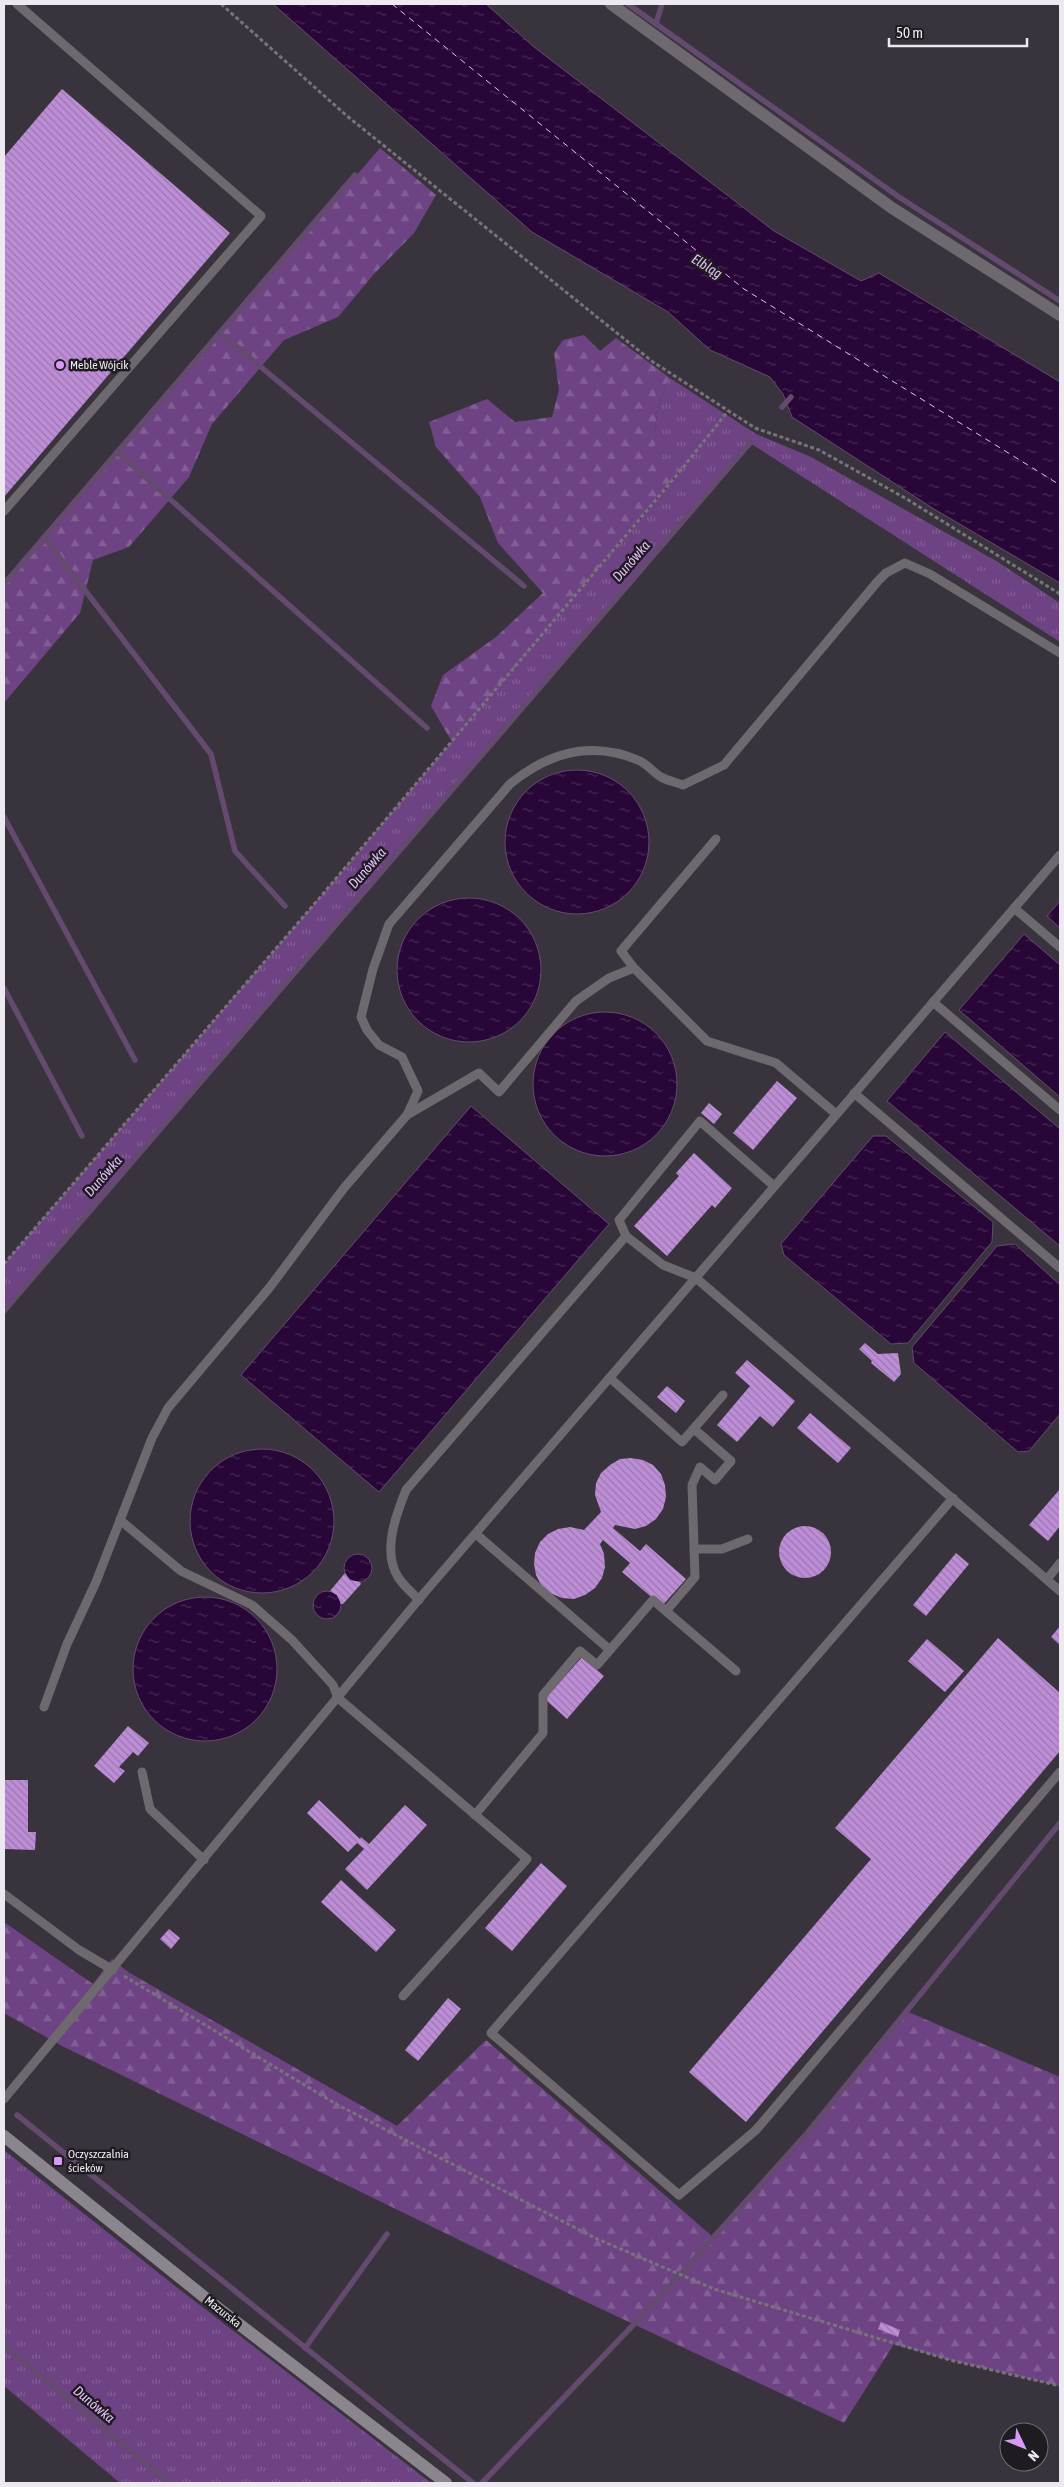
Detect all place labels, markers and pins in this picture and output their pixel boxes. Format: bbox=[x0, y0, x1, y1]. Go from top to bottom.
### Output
place label: Meble Wójcik bbox=[70, 358, 129, 372]
marker: Meble Wójcik bbox=[54, 359, 66, 371]
place label: Oczyszczalnia ścieków bbox=[68, 2147, 129, 2175]
marker: Oczyszczalnia ścieków bbox=[52, 2155, 64, 2167]

